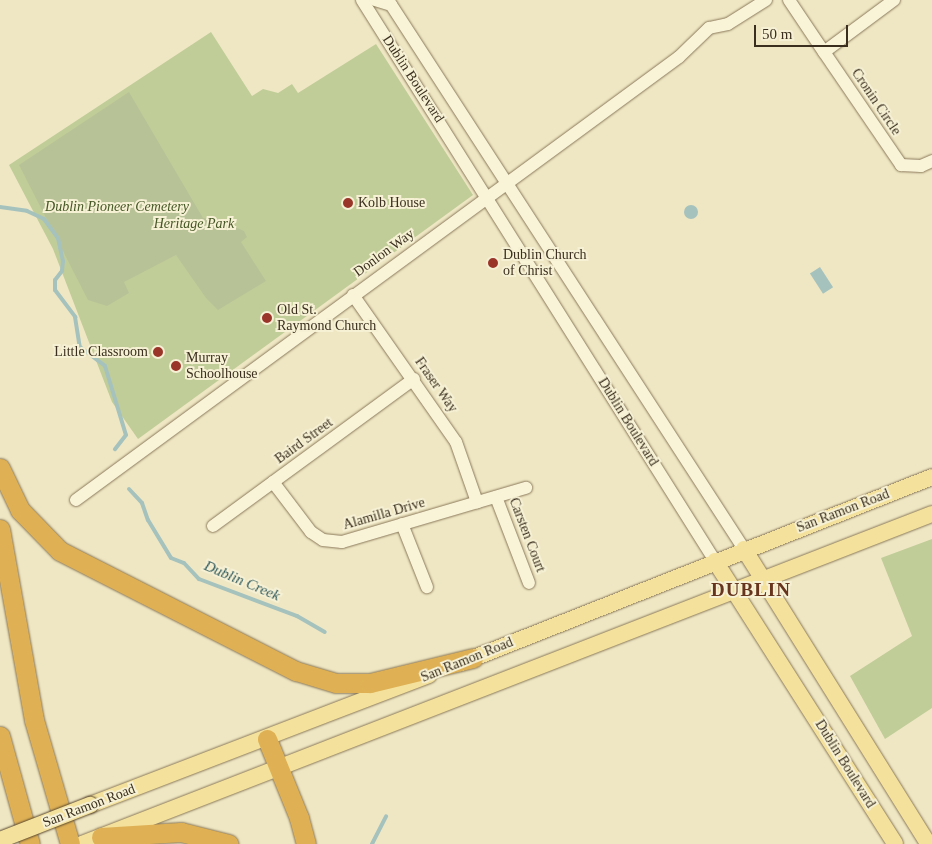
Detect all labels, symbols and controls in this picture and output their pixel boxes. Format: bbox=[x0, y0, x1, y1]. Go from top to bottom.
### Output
scale bar bbox=[757, 15, 851, 47]
text: 50 m bbox=[762, 26, 792, 42]
street label: Dublin Boulevard bbox=[379, 32, 447, 126]
street label: Cronin Circle bbox=[848, 66, 904, 138]
place label: Kolb House bbox=[358, 195, 425, 211]
marker: Kolb House bbox=[342, 197, 354, 209]
park label: Dublin Pioneer Cemetery bbox=[45, 199, 189, 215]
park label: Heritage Park bbox=[154, 216, 234, 232]
street label: Donlon Way bbox=[350, 225, 418, 281]
place label: Dublin Church of Christ bbox=[503, 247, 587, 280]
marker: Dublin Church of Christ bbox=[487, 257, 499, 269]
place label: Old St. Raymond Church bbox=[277, 302, 376, 334]
marker: Old St. Raymond Church bbox=[261, 312, 273, 324]
place label: Little Classroom bbox=[54, 344, 148, 360]
marker: Little Classroom bbox=[152, 346, 164, 358]
place label: Murray Schoolhouse bbox=[186, 350, 258, 382]
street label: Fraser Way bbox=[411, 354, 461, 416]
marker: Murray Schoolhouse bbox=[170, 360, 182, 372]
street label: Dublin Boulevard bbox=[594, 375, 662, 469]
street label: Baird Street bbox=[272, 414, 336, 468]
street label: San Ramon Road bbox=[794, 486, 892, 536]
street label: Alamilla Drive bbox=[341, 494, 427, 534]
street label: Carsten Court bbox=[505, 496, 549, 574]
water label: Dublin Creek bbox=[201, 557, 283, 605]
district label: DUBLIN bbox=[710, 579, 792, 601]
street label: San Ramon Road bbox=[418, 634, 516, 686]
street label: Dublin Boulevard bbox=[811, 717, 879, 811]
street label: San Ramon Road bbox=[40, 781, 138, 831]

